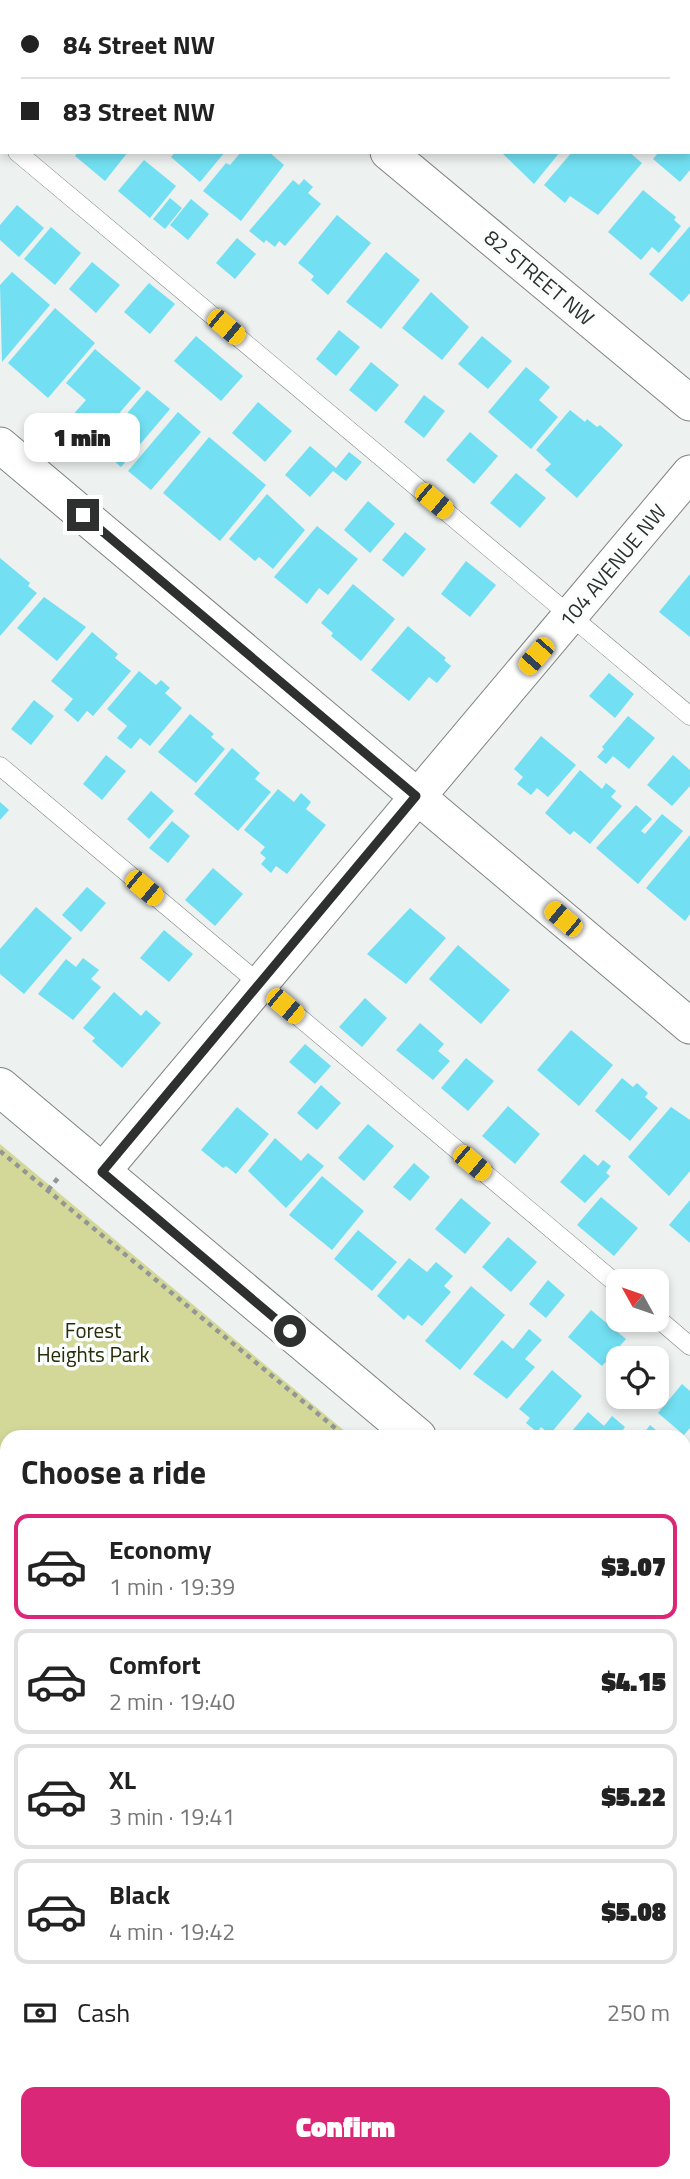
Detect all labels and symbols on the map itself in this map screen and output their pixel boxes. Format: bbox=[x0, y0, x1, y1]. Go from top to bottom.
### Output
street label: 82 STREET NW bbox=[478, 222, 602, 333]
car bbox=[204, 305, 249, 349]
callout: 1 min bbox=[25, 414, 141, 462]
car bbox=[412, 479, 457, 523]
street label: 104 AVENUE NW bbox=[551, 497, 673, 634]
route end bbox=[67, 499, 99, 531]
car bbox=[515, 633, 558, 679]
car bbox=[122, 866, 167, 910]
car bbox=[541, 897, 586, 941]
car bbox=[263, 984, 308, 1028]
car bbox=[450, 1141, 495, 1185]
north arrow bbox=[606, 1269, 668, 1332]
park label: Forest Heights Park bbox=[36, 1314, 150, 1370]
route start bbox=[274, 1315, 306, 1347]

